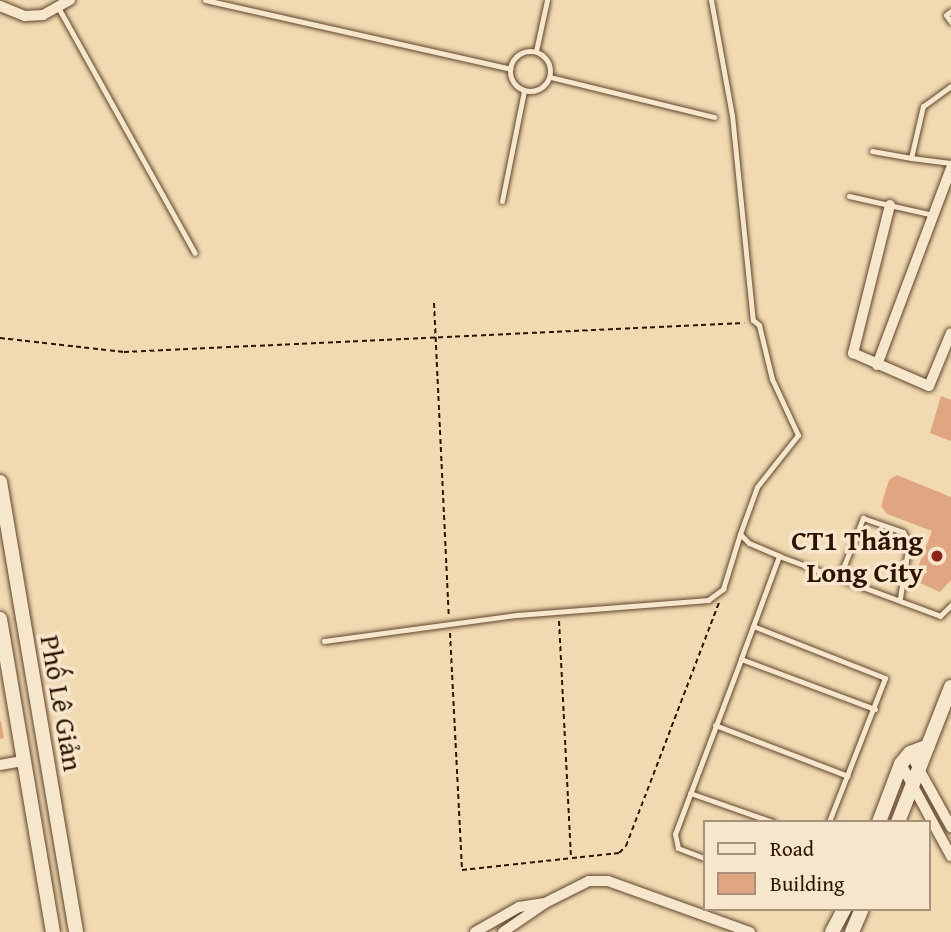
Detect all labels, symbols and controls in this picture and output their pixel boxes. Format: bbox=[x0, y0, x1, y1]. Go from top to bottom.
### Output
place label: CT1 Thăng Long City bbox=[791, 523, 923, 589]
marker: CT1 Thăng Long City bbox=[929, 548, 945, 564]
street label: Phố Lê Giản bbox=[34, 632, 90, 774]
legend bbox=[702, 820, 930, 911]
text: Road bbox=[770, 833, 814, 864]
text: Building bbox=[770, 868, 844, 899]

